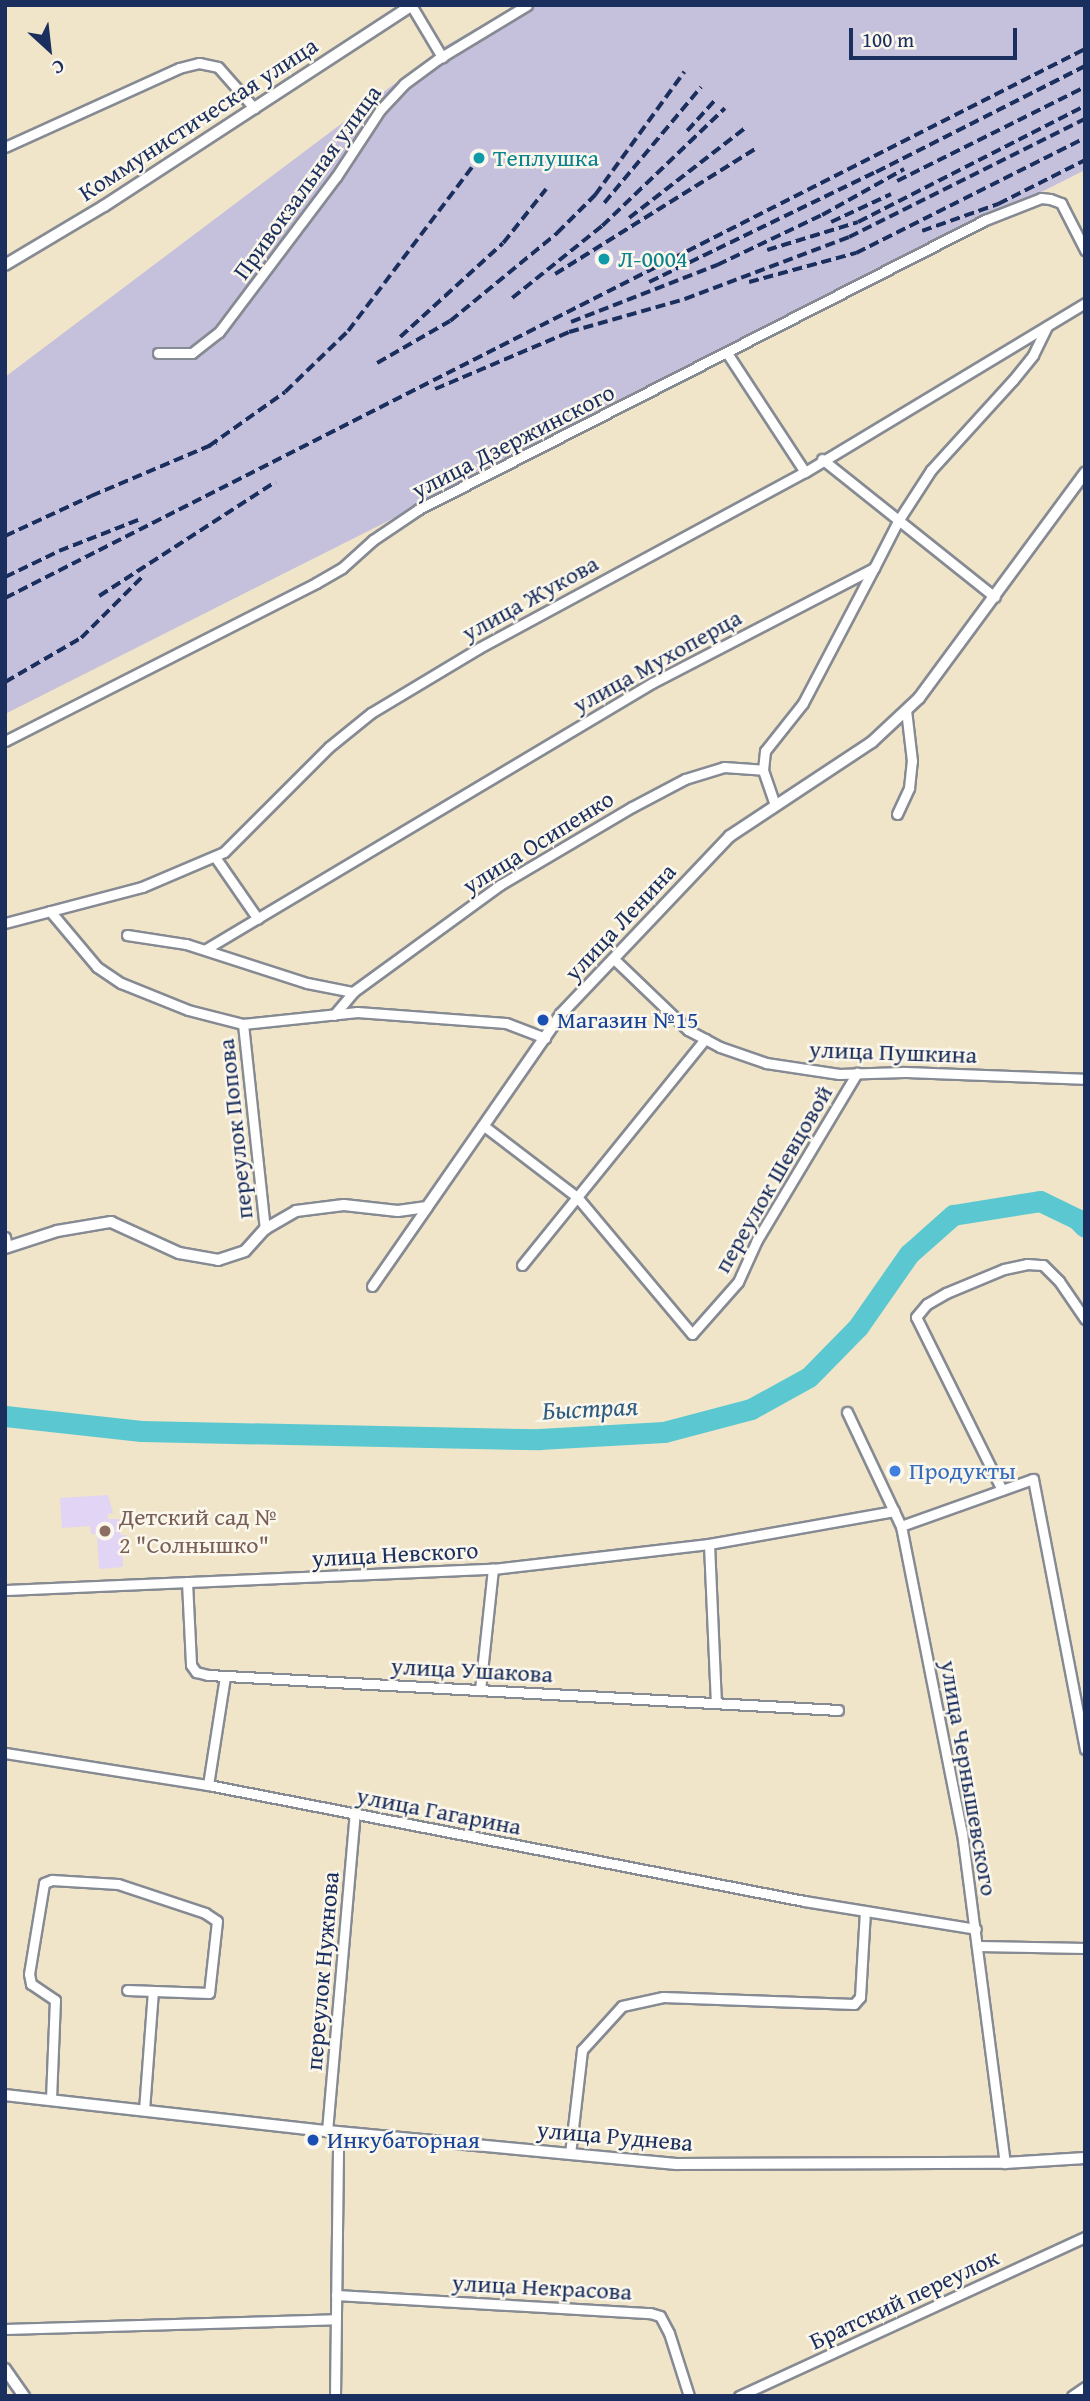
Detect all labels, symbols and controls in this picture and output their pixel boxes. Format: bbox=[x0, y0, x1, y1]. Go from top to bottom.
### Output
north arrow bbox=[14, 14, 84, 84]
scale bar bbox=[852, 14, 1020, 58]
text: 100 m bbox=[862, 24, 914, 55]
street label: Коммунистическая улица bbox=[73, 31, 323, 207]
text: С bbox=[47, 53, 70, 83]
street label: Привокзальная улица bbox=[227, 79, 387, 285]
place label: Теплушка bbox=[493, 144, 599, 172]
marker: Теплушка bbox=[471, 150, 487, 166]
place label: Л-0004 bbox=[618, 245, 688, 273]
marker: Л-0004 bbox=[596, 251, 612, 267]
street label: улица Дзержинского bbox=[407, 377, 619, 505]
street label: улица Жукова bbox=[457, 549, 603, 647]
street label: улица Мухоперца bbox=[568, 603, 746, 719]
street label: улица Осипенко bbox=[457, 784, 619, 900]
street label: улица Ленина bbox=[558, 857, 682, 987]
place label: Магазин №15 bbox=[557, 1006, 699, 1034]
marker: Магазин №15 bbox=[535, 1012, 551, 1028]
street label: улица Пушкина bbox=[808, 1035, 978, 1069]
street label: переулок Попова bbox=[211, 1037, 259, 1221]
street label: переулок Шевцовой bbox=[708, 1080, 838, 1278]
water label: Быстрая bbox=[541, 1390, 639, 1426]
place label: Продукты bbox=[909, 1457, 1016, 1485]
marker: Продукты bbox=[887, 1463, 903, 1479]
place label: Детский сад № 2 "Солнышко" bbox=[119, 1503, 277, 1559]
marker: Детский сад № 2 "Солнышко" bbox=[97, 1523, 113, 1539]
street label: улица Невского bbox=[311, 1535, 479, 1573]
street label: улица Ушакова bbox=[390, 1651, 554, 1689]
street label: улица Чернышевского bbox=[934, 1658, 1004, 1898]
street label: улица Гагарина bbox=[354, 1781, 524, 1841]
street label: переулок Нужнова bbox=[299, 1870, 345, 2072]
street label: улица Руднева bbox=[536, 2115, 694, 2157]
place label: Инкубаторная bbox=[327, 2126, 480, 2154]
marker: Инкубаторная bbox=[305, 2132, 321, 2148]
street label: Братский переулок bbox=[805, 2242, 1003, 2356]
street label: улица Некрасова bbox=[451, 2268, 633, 2306]

